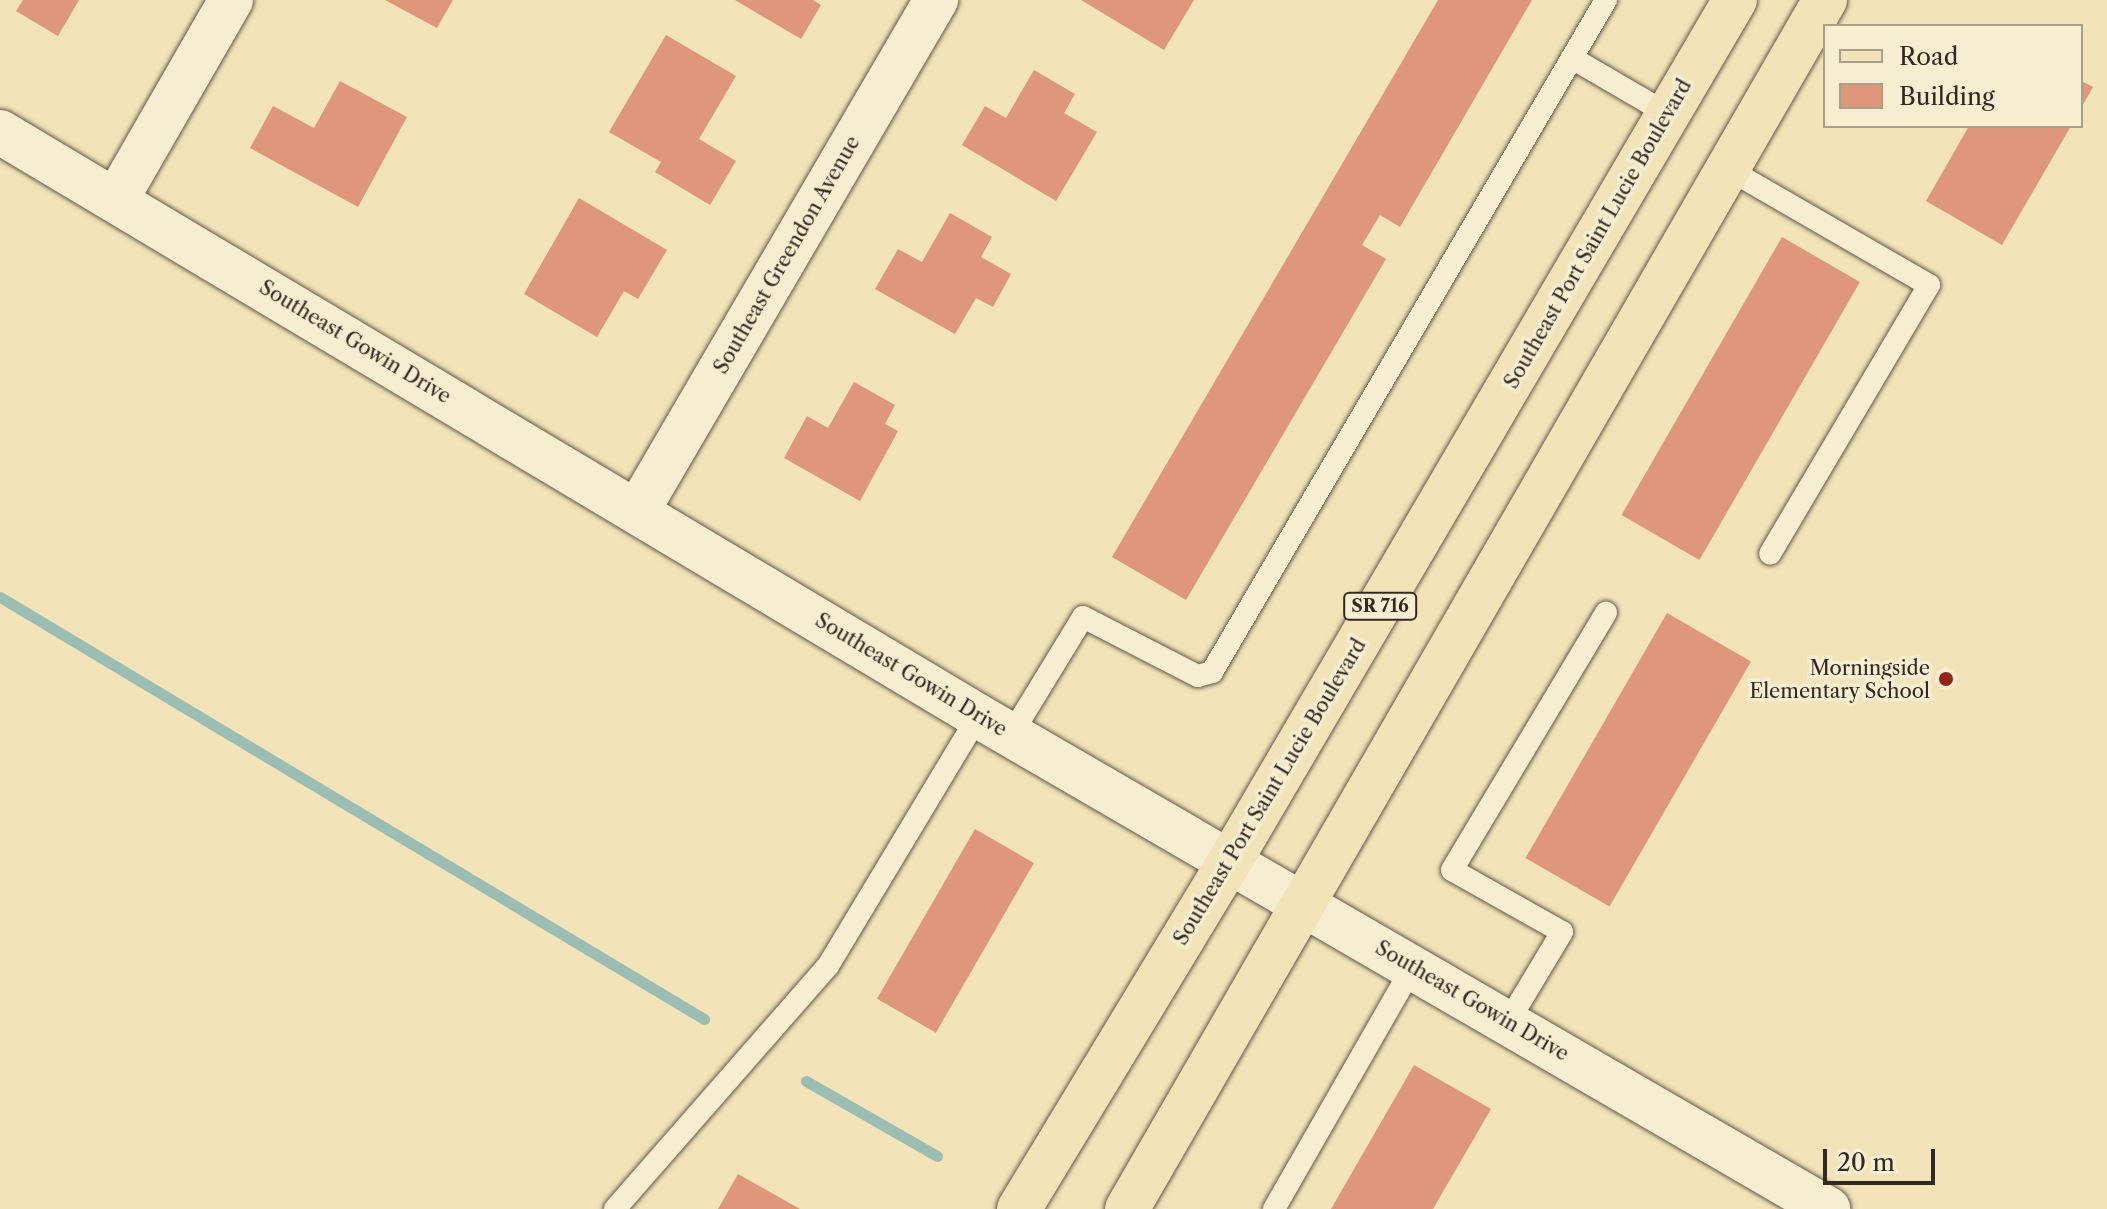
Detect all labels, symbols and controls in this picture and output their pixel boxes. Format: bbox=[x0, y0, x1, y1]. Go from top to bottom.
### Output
legend bbox=[1823, 24, 2083, 128]
text: Road bbox=[1899, 42, 1958, 71]
street label: Southeast Port Saint Lucie Boulevard bbox=[1499, 75, 1697, 393]
text: Building bbox=[1899, 82, 1995, 111]
street label: Southeast Greendon Avenue bbox=[709, 131, 865, 379]
street label: Southeast Gowin Drive bbox=[255, 275, 455, 409]
road number: SR 716 bbox=[1342, 592, 1418, 620]
street label: Southeast Gowin Drive bbox=[811, 608, 1011, 742]
street label: Southeast Port Saint Lucie Boulevard bbox=[1169, 634, 1371, 950]
place label: Morningside Elementary School bbox=[1749, 656, 1930, 703]
marker: Morningside Elementary School bbox=[1937, 670, 1955, 688]
street label: Southeast Gowin Drive bbox=[1371, 936, 1573, 1066]
scale bar bbox=[1827, 1133, 1939, 1183]
text: 20 m bbox=[1837, 1148, 1895, 1177]

